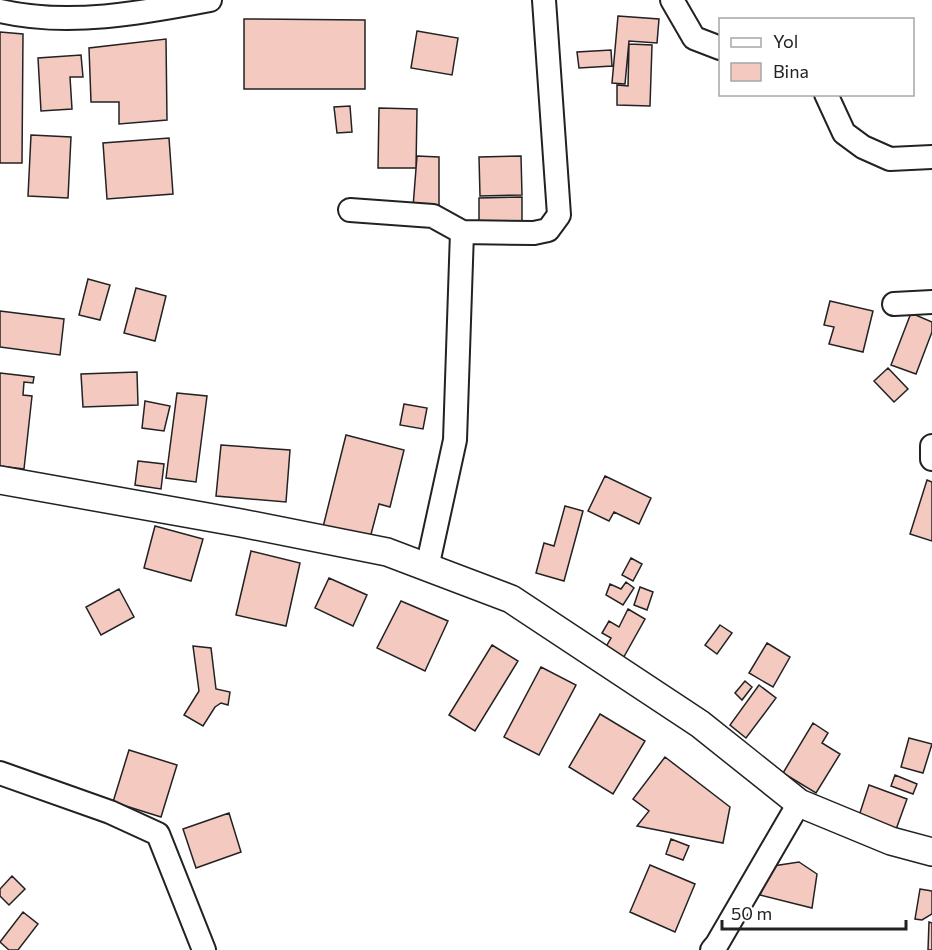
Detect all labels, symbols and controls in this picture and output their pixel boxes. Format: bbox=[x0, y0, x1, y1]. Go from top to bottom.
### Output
legend bbox=[719, 18, 914, 96]
text: Yol bbox=[773, 30, 798, 52]
text: Bina bbox=[773, 60, 809, 82]
scale bar bbox=[722, 893, 906, 931]
text: 50 m bbox=[731, 902, 772, 924]

